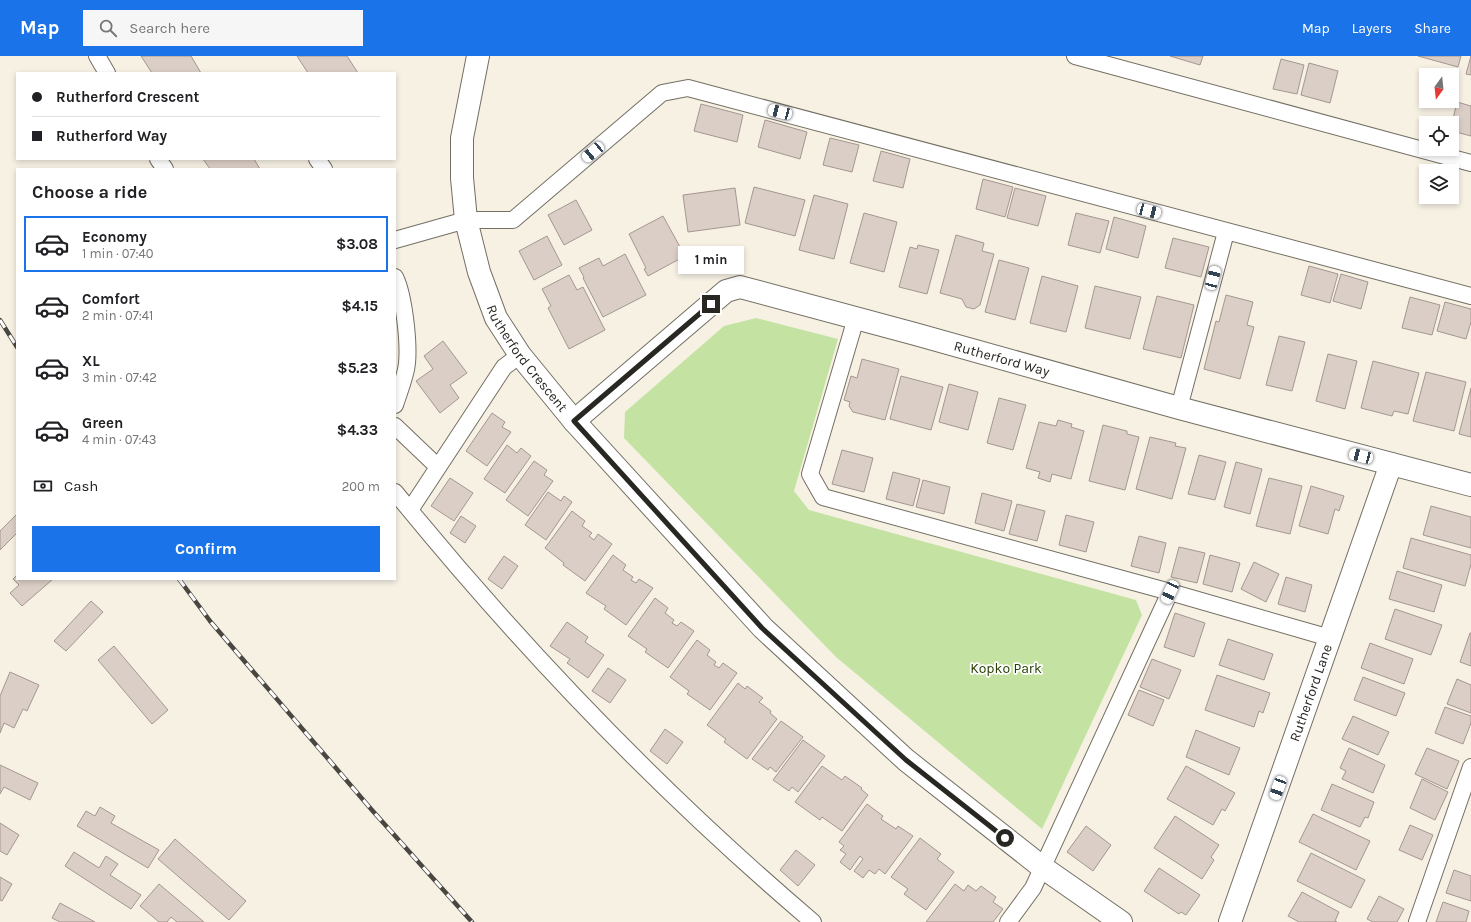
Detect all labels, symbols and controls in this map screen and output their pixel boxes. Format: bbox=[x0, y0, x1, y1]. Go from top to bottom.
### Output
search box bbox=[83, 10, 363, 46]
text: Map bbox=[20, 17, 59, 39]
icon: search bbox=[97, 17, 119, 39]
text: Search here bbox=[129, 19, 210, 37]
text: Map bbox=[1302, 20, 1330, 37]
text: Layers bbox=[1352, 20, 1392, 37]
text: Share bbox=[1414, 20, 1451, 37]
north arrow bbox=[1419, 68, 1459, 108]
map controls bbox=[1419, 68, 1459, 204]
text: Rutherford Crescent bbox=[56, 88, 199, 106]
car bbox=[767, 103, 793, 121]
button: locate bbox=[1419, 116, 1459, 156]
text: Rutherford Way bbox=[56, 127, 167, 145]
car bbox=[580, 140, 606, 164]
button: layers bbox=[1419, 164, 1459, 204]
text: Choose a ride bbox=[32, 181, 147, 203]
car bbox=[1136, 202, 1162, 220]
icon: car bbox=[34, 226, 70, 262]
text: Economy bbox=[82, 228, 147, 246]
text: $3.08 bbox=[336, 235, 378, 253]
text: 1 min · 07:40 bbox=[82, 246, 154, 261]
callout: 1 min bbox=[678, 246, 744, 274]
text: 1 min bbox=[695, 252, 727, 267]
car bbox=[1204, 265, 1222, 291]
icon: car bbox=[34, 288, 70, 324]
text: Comfort bbox=[82, 290, 140, 308]
route end bbox=[702, 295, 720, 313]
text: $4.15 bbox=[341, 297, 378, 315]
street label: Rutherford Crescent bbox=[483, 302, 571, 415]
text: 2 min · 07:41 bbox=[82, 308, 153, 323]
street label: Rutherford Way bbox=[952, 337, 1052, 380]
icon: car bbox=[34, 350, 70, 386]
text: XL bbox=[82, 352, 100, 370]
text: $5.23 bbox=[337, 359, 378, 377]
text: 3 min · 07:42 bbox=[82, 370, 157, 385]
icon: car bbox=[34, 412, 70, 448]
text: Green bbox=[82, 414, 123, 432]
text: $4.33 bbox=[337, 421, 378, 439]
text: 4 min · 07:43 bbox=[82, 432, 156, 447]
car bbox=[1348, 447, 1374, 465]
icon: cash bbox=[32, 475, 54, 497]
text: Cash bbox=[64, 477, 98, 495]
text: 200 m bbox=[342, 479, 380, 494]
button: Confirm bbox=[32, 526, 380, 572]
car bbox=[1159, 579, 1181, 605]
street label: Rutherford Lane bbox=[1286, 642, 1336, 744]
park label: Kopko Park bbox=[970, 660, 1042, 677]
car bbox=[1268, 775, 1288, 801]
route start bbox=[996, 829, 1014, 847]

